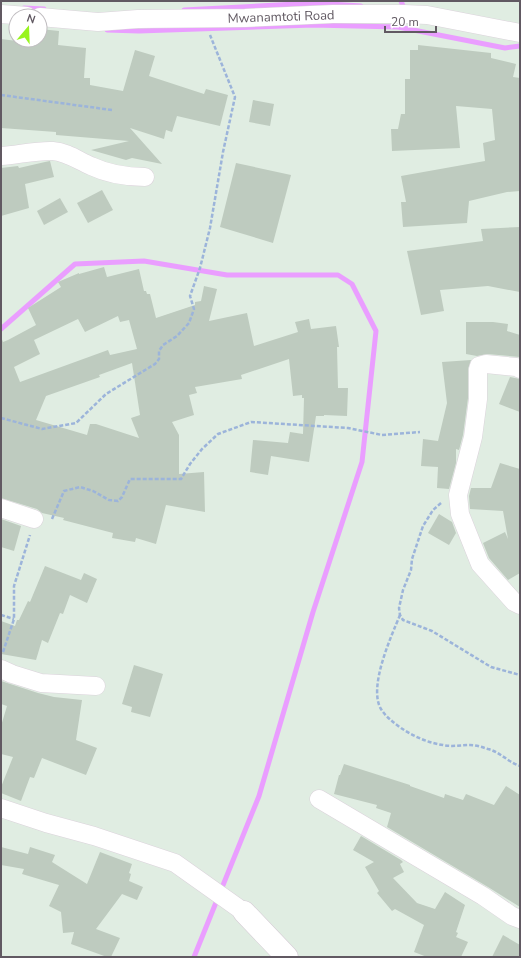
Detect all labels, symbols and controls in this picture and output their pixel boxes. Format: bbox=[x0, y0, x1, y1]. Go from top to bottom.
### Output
street label: Mwanamtoti Road bbox=[227, 6, 335, 28]
north arrow bbox=[8, 8, 48, 48]
scale bar bbox=[385, 8, 436, 34]
text: N bbox=[25, 11, 37, 27]
text: 20 m bbox=[391, 14, 419, 30]

